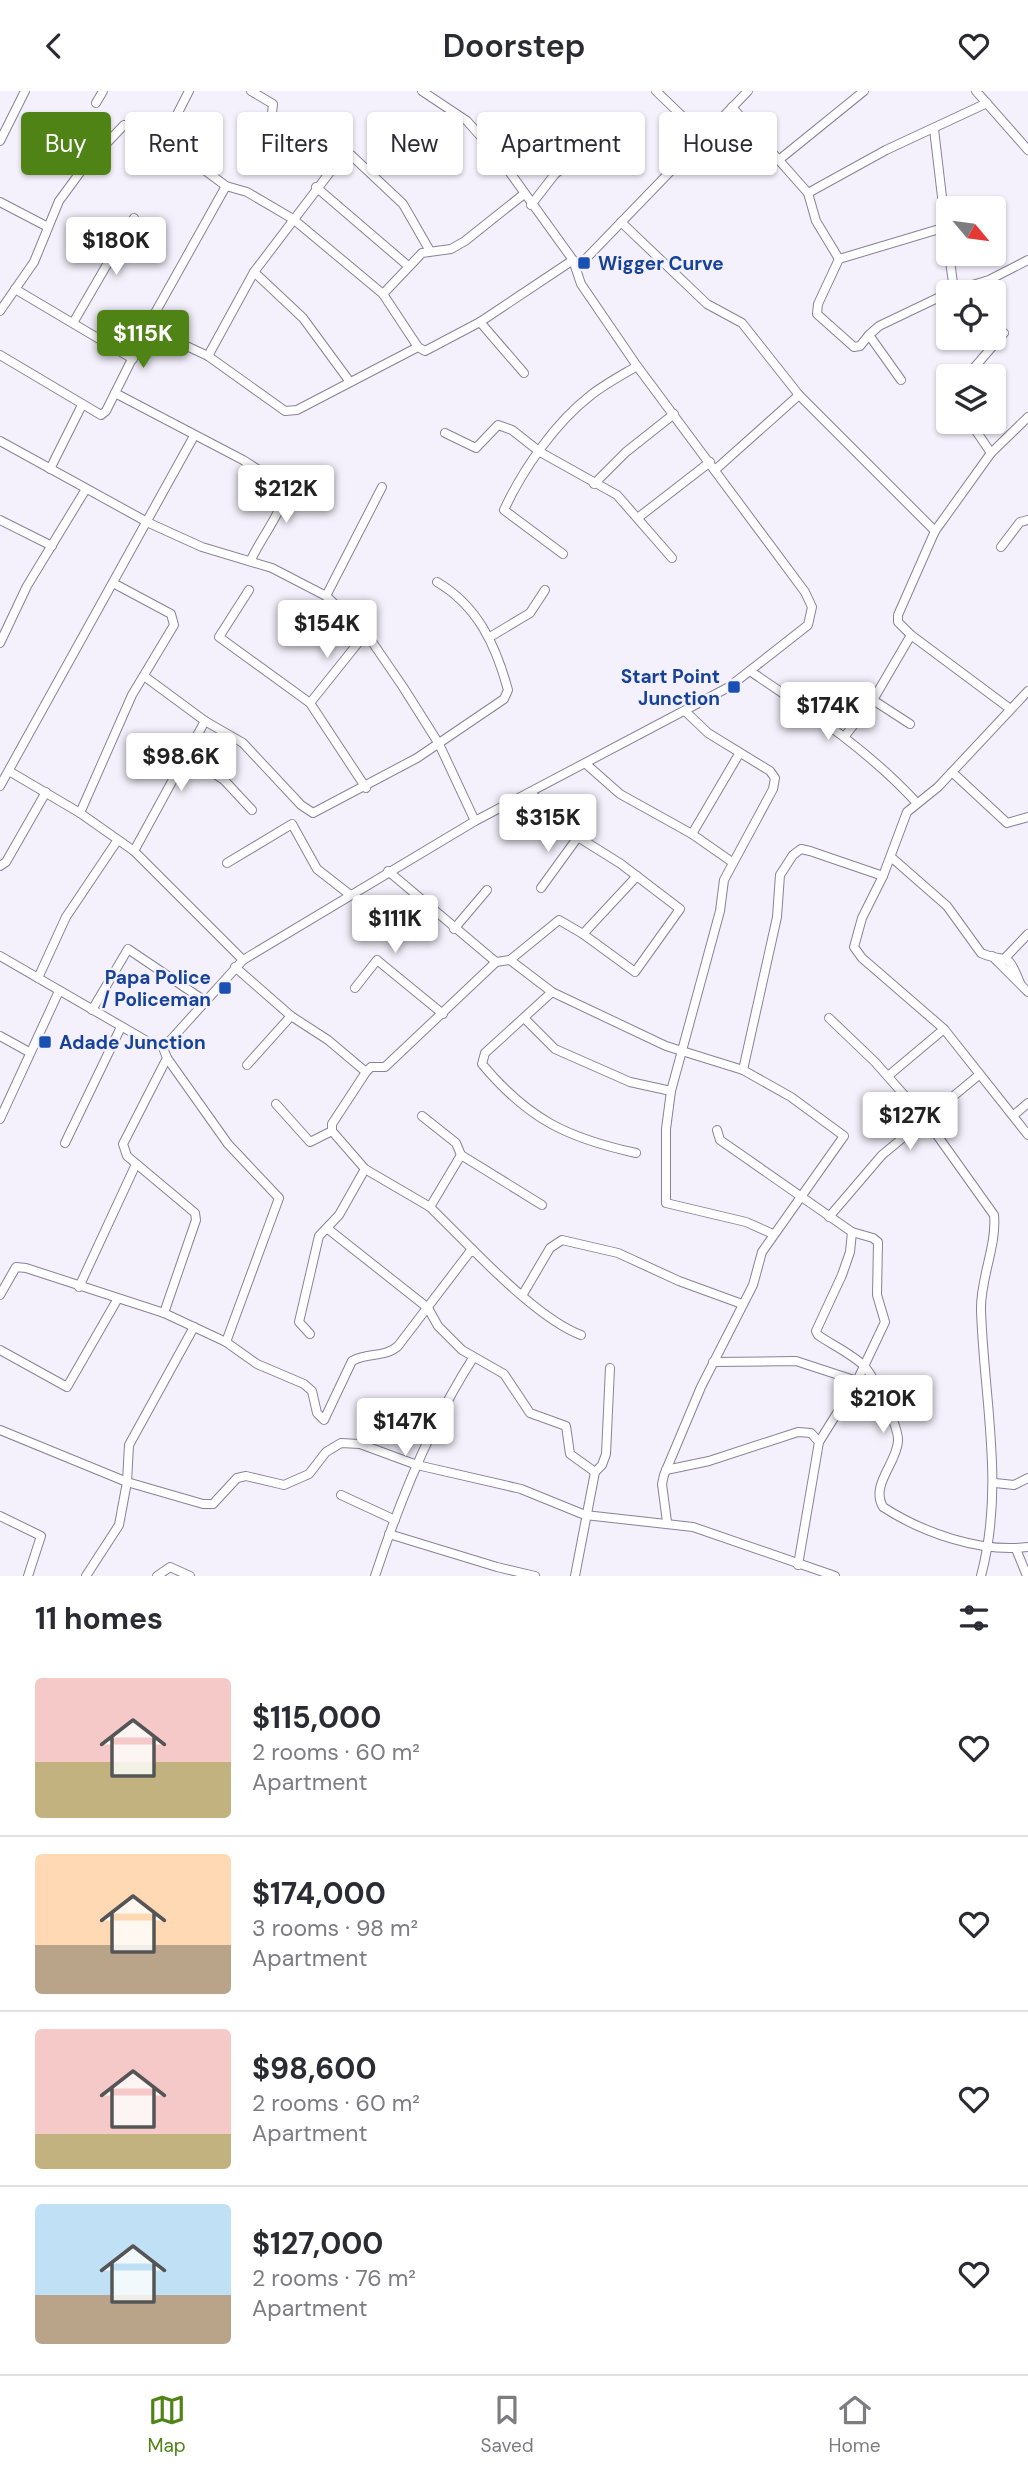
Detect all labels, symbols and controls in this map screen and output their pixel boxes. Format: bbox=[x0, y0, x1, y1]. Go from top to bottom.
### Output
text: Doorstep bbox=[443, 25, 585, 67]
icon: back bbox=[35, 27, 73, 65]
icon: heart bbox=[955, 27, 993, 65]
chip: Buy bbox=[21, 112, 111, 175]
chip: Rent bbox=[125, 112, 223, 175]
chip: Filters bbox=[237, 112, 353, 175]
chip: New bbox=[367, 112, 463, 175]
chip: Apartment bbox=[477, 112, 645, 175]
chip: House bbox=[659, 112, 777, 175]
north arrow bbox=[936, 196, 1006, 266]
map controls bbox=[936, 196, 1006, 434]
pin: $180K bbox=[67, 218, 165, 277]
text: $180K bbox=[82, 225, 150, 255]
place label: Wigger Curve bbox=[598, 251, 724, 276]
marker: Wigger Curve bbox=[576, 255, 592, 271]
button: locate bbox=[936, 280, 1006, 350]
pin: $115K bbox=[94, 310, 192, 370]
text: $115K bbox=[113, 318, 173, 348]
button: layers bbox=[936, 364, 1006, 434]
pin: $212K bbox=[237, 465, 335, 525]
text: $212K bbox=[254, 473, 318, 503]
pin: $154K bbox=[278, 601, 376, 660]
text: $154K bbox=[294, 608, 360, 638]
place label: Start Point Junction bbox=[621, 664, 720, 711]
marker: Start Point Junction bbox=[726, 679, 742, 695]
pin: $174K bbox=[779, 683, 877, 742]
text: $174K bbox=[796, 690, 860, 720]
pin: $98.6K bbox=[124, 733, 238, 793]
text: $98.6K bbox=[142, 741, 220, 771]
pin: $315K bbox=[499, 795, 597, 854]
text: $315K bbox=[515, 802, 581, 832]
pin: $111K bbox=[346, 895, 444, 955]
text: $111K bbox=[368, 903, 422, 933]
place label: Papa Police / Policeman bbox=[102, 965, 211, 1012]
marker: Papa Police / Policeman bbox=[217, 980, 233, 996]
place label: Adade Junction bbox=[59, 1030, 206, 1055]
marker: Adade Junction bbox=[37, 1034, 53, 1050]
pin: $127K bbox=[861, 1093, 959, 1152]
text: $127K bbox=[879, 1100, 941, 1130]
pin: $210K bbox=[834, 1375, 932, 1435]
text: $210K bbox=[850, 1383, 916, 1413]
pin: $147K bbox=[356, 1399, 454, 1458]
text: $147K bbox=[373, 1406, 437, 1436]
text: 11 homes bbox=[35, 1599, 163, 1638]
icon: filters bbox=[955, 1599, 993, 1637]
text: $115,000 bbox=[252, 1698, 381, 1737]
icon: home bbox=[91, 1706, 175, 1790]
icon: heart bbox=[955, 1729, 993, 1767]
text: 2 rooms · 60 m² bbox=[252, 1737, 420, 1767]
text: Apartment bbox=[252, 1767, 367, 1797]
text: $174,000 bbox=[252, 1874, 386, 1913]
icon: home bbox=[91, 1882, 175, 1966]
icon: heart bbox=[955, 1905, 993, 1943]
text: 3 rooms · 98 m² bbox=[252, 1913, 418, 1943]
text: Apartment bbox=[252, 1943, 367, 1973]
text: $98,600 bbox=[252, 2049, 377, 2088]
icon: home bbox=[91, 2057, 175, 2141]
icon: heart bbox=[955, 2080, 993, 2118]
text: 2 rooms · 60 m² bbox=[252, 2088, 420, 2118]
text: Apartment bbox=[252, 2118, 367, 2148]
text: $127,000 bbox=[252, 2224, 384, 2263]
icon: home bbox=[91, 2232, 175, 2316]
icon: heart bbox=[955, 2255, 993, 2293]
text: 2 rooms · 76 m² bbox=[252, 2263, 416, 2293]
text: Apartment bbox=[252, 2293, 367, 2323]
tab: Map bbox=[147, 2391, 186, 2458]
tab: Saved bbox=[481, 2391, 534, 2458]
tab: Home bbox=[829, 2391, 881, 2458]

